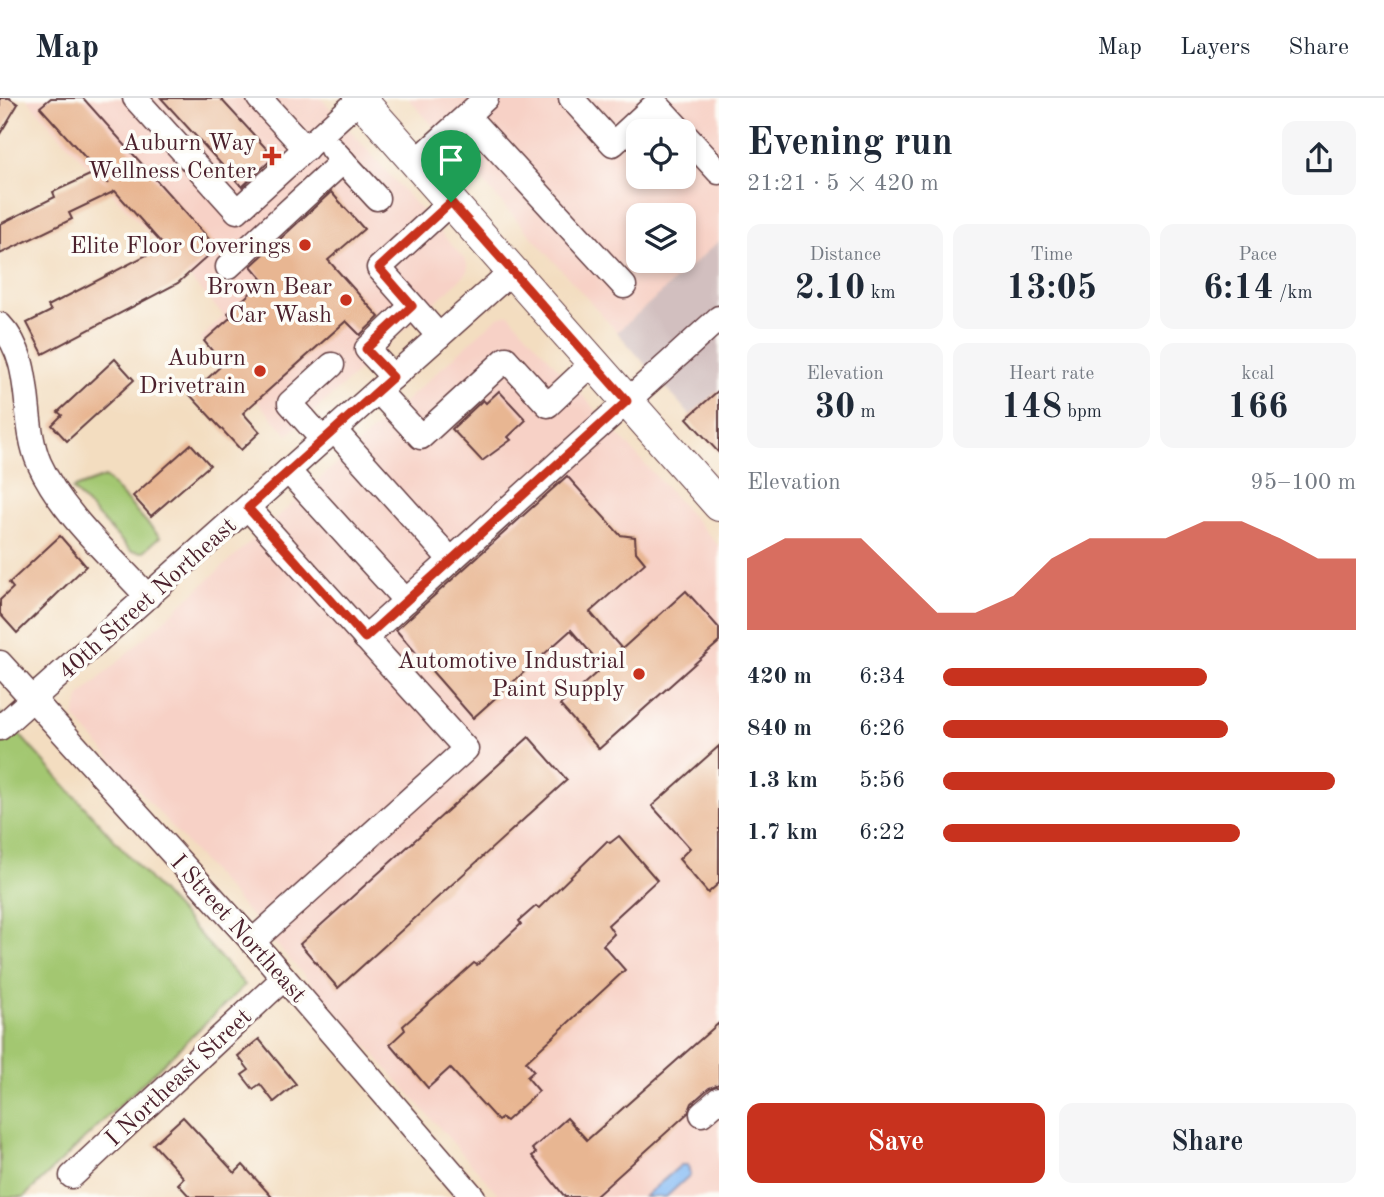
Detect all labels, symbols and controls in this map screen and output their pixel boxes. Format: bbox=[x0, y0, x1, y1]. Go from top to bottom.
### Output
text: Map bbox=[35, 32, 99, 65]
text: Map bbox=[1098, 36, 1142, 60]
text: Layers bbox=[1180, 36, 1250, 60]
text: Share bbox=[1288, 36, 1349, 60]
map controls bbox=[626, 119, 696, 273]
button: locate bbox=[626, 119, 696, 189]
button: share bbox=[1282, 121, 1356, 195]
text: Evening run bbox=[747, 125, 953, 163]
pin bbox=[421, 130, 481, 202]
place label: Auburn Way Wellness Center bbox=[88, 132, 256, 184]
icon: arrive bbox=[432, 141, 470, 179]
marker: Auburn Way Wellness Center bbox=[262, 146, 282, 166]
text: 21:21 · 5 × 420 m bbox=[747, 172, 939, 195]
button: layers bbox=[626, 203, 696, 273]
place label: Elite Floor Coverings bbox=[70, 235, 291, 259]
marker: Elite Floor Coverings bbox=[297, 237, 313, 253]
text: Distance bbox=[809, 246, 881, 265]
text: Time bbox=[1030, 246, 1073, 265]
text: Pace bbox=[1239, 246, 1277, 265]
text: 2.10 bbox=[795, 271, 865, 306]
text: 13:05 bbox=[1006, 271, 1097, 306]
text: 6:14 bbox=[1203, 271, 1274, 306]
place label: Brown Bear Car Wash bbox=[206, 276, 332, 328]
text: km bbox=[865, 284, 896, 303]
text: /km bbox=[1274, 284, 1313, 303]
marker: Brown Bear Car Wash bbox=[338, 292, 354, 308]
place label: Auburn Drivetrain bbox=[139, 347, 246, 399]
marker: Auburn Drivetrain bbox=[252, 363, 268, 379]
text: Elevation bbox=[807, 365, 884, 384]
text: Heart rate bbox=[1009, 365, 1094, 384]
text: kcal bbox=[1241, 365, 1274, 384]
text: 30 bbox=[815, 390, 855, 425]
text: 148 bbox=[1001, 390, 1062, 425]
text: 166 bbox=[1227, 390, 1288, 425]
text: m bbox=[855, 403, 876, 422]
text: bpm bbox=[1062, 403, 1102, 422]
text: Elevation bbox=[747, 471, 841, 494]
text: 95–100 m bbox=[1250, 471, 1356, 494]
street label: 40th Street Northeast bbox=[55, 514, 242, 685]
place label: Automotive Industrial Paint Supply bbox=[397, 650, 625, 702]
text: 420 m bbox=[747, 665, 812, 688]
text: 6:34 bbox=[859, 665, 905, 688]
marker: Automotive Industrial Paint Supply bbox=[631, 666, 647, 682]
text: 840 m bbox=[747, 717, 812, 740]
text: 6:26 bbox=[859, 717, 905, 740]
text: 1.3 km bbox=[747, 769, 818, 792]
text: 5:56 bbox=[859, 769, 905, 792]
text: 1.7 km bbox=[747, 821, 818, 844]
text: 6:22 bbox=[859, 821, 905, 844]
street label: I Street Northeast bbox=[165, 851, 310, 1008]
street label: I Northeast Street bbox=[102, 1005, 257, 1152]
button: Save bbox=[747, 1103, 1045, 1183]
button: Share bbox=[1059, 1103, 1356, 1183]

